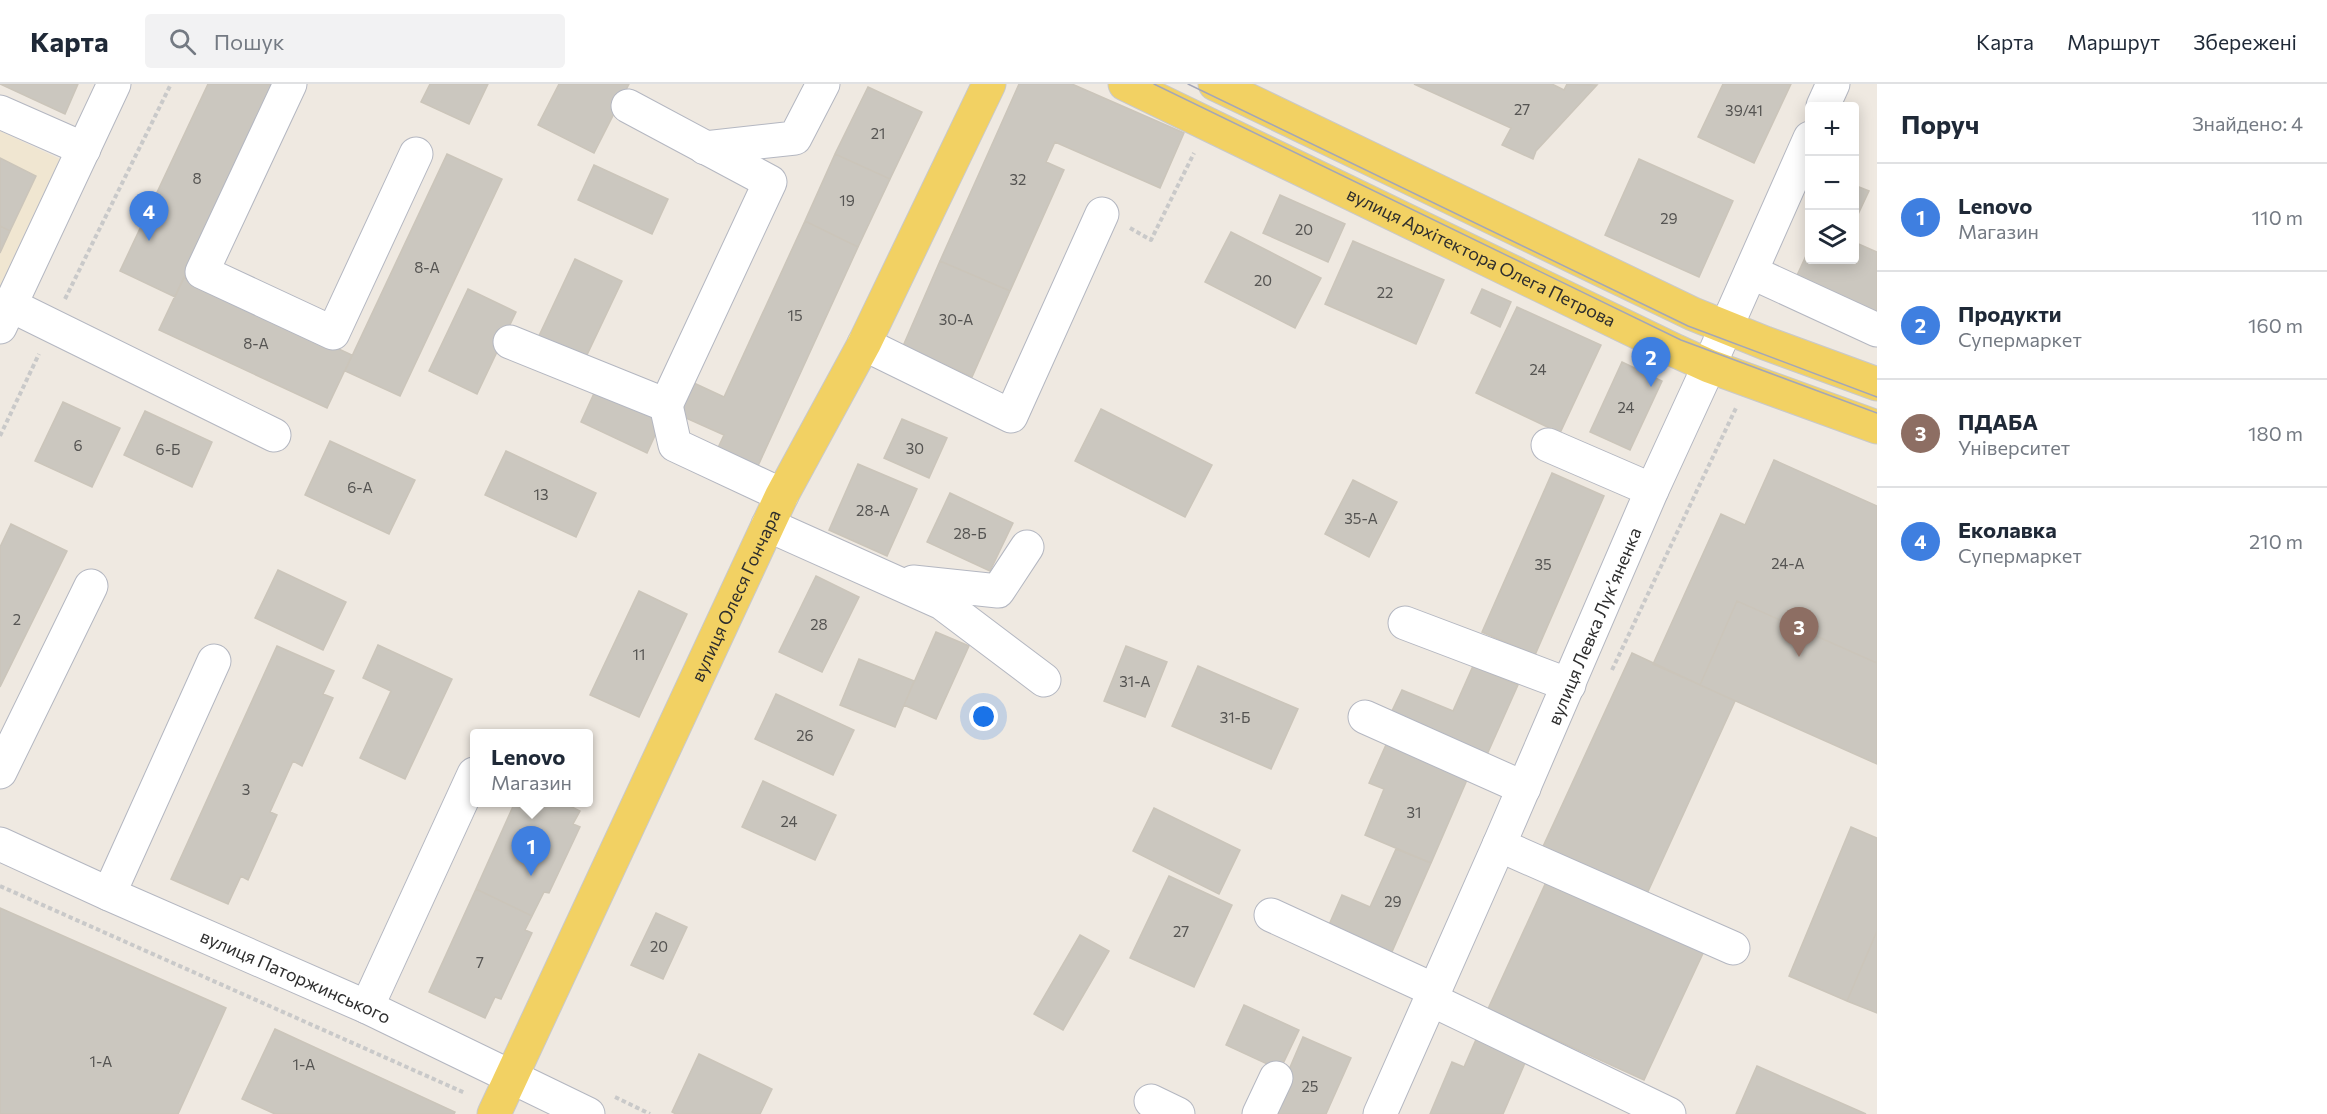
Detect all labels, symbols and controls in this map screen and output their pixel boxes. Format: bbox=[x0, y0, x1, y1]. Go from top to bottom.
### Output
search box bbox=[145, 14, 565, 68]
text: Карта bbox=[30, 24, 109, 58]
icon: search bbox=[166, 25, 199, 58]
text: Пошук bbox=[214, 28, 285, 55]
text: Карта bbox=[1976, 29, 2034, 54]
text: Маршрут bbox=[2067, 29, 2160, 54]
text: Збережені bbox=[2193, 29, 2297, 54]
house number: 27 bbox=[1514, 100, 1530, 118]
house number: 39/41 bbox=[1725, 101, 1763, 119]
map controls bbox=[1805, 102, 1859, 264]
button: + bbox=[1805, 102, 1859, 156]
text: Поруч bbox=[1901, 108, 1979, 139]
text: Знайдено: 4 bbox=[2192, 111, 2303, 135]
house number: 21 bbox=[871, 124, 885, 142]
button: − bbox=[1805, 156, 1859, 210]
house number: 8 bbox=[192, 169, 202, 187]
house number: 32 bbox=[1010, 170, 1026, 188]
street label: вулиця Архітектора Олега Петрова bbox=[1343, 182, 1619, 331]
house number: 19 bbox=[839, 191, 855, 209]
pin: 4 bbox=[130, 192, 168, 241]
text: Lenovo bbox=[1958, 192, 2032, 219]
text: 1 bbox=[1916, 205, 1925, 229]
text: 110 m bbox=[2252, 205, 2303, 229]
house number: 29 bbox=[1660, 209, 1678, 227]
button: layers bbox=[1805, 210, 1859, 264]
text: Магазин bbox=[1958, 219, 2039, 243]
house number: 20 bbox=[1295, 220, 1313, 238]
house number: 8-А bbox=[414, 258, 440, 276]
house number: 20 bbox=[1254, 271, 1272, 289]
house number: 22 bbox=[1377, 283, 1393, 301]
text: Продукти bbox=[1958, 300, 2062, 327]
house number: 15 bbox=[787, 306, 803, 324]
house number: 30-А bbox=[939, 310, 973, 328]
text: 2 bbox=[1915, 313, 1926, 337]
text: 160 m bbox=[2248, 313, 2303, 337]
text: Супермаркет bbox=[1958, 327, 2082, 351]
house number: 8-А bbox=[243, 334, 269, 352]
pin: 2 bbox=[1632, 338, 1670, 387]
house number: 24 bbox=[1529, 360, 1547, 378]
house number: 24 bbox=[1617, 398, 1635, 416]
text: ПДАБА bbox=[1958, 408, 2038, 435]
text: 3 bbox=[1915, 421, 1926, 445]
text: 180 m bbox=[2248, 421, 2303, 445]
text: Університет bbox=[1958, 435, 2070, 459]
house number: 6 bbox=[73, 436, 83, 454]
house number: 30 bbox=[906, 439, 924, 457]
house number: 6-Б bbox=[156, 440, 180, 458]
house number: 6-А bbox=[347, 478, 373, 496]
house number: 13 bbox=[534, 485, 548, 503]
house number: 28-А bbox=[856, 501, 890, 519]
street label: вулиця Олеся Гончара bbox=[686, 506, 785, 685]
house number: 35-А bbox=[1344, 509, 1378, 527]
text: Еколавка bbox=[1958, 516, 2057, 543]
house number: 28-Б bbox=[953, 524, 987, 542]
street label: вулиця Левка Лукʼяненка bbox=[1542, 524, 1646, 728]
text: 4 bbox=[1914, 529, 1927, 553]
text: 210 m bbox=[2249, 529, 2303, 553]
text: Супермаркет bbox=[1958, 543, 2082, 567]
house number: 24-А bbox=[1771, 554, 1805, 572]
house number: 35 bbox=[1534, 555, 1552, 573]
pin: 3 bbox=[1780, 608, 1818, 657]
house number: 2 bbox=[13, 610, 21, 628]
house number: 28 bbox=[810, 615, 828, 633]
house number: 11 bbox=[633, 645, 645, 663]
house number: 31-А bbox=[1119, 672, 1151, 690]
your location bbox=[969, 702, 998, 731]
house number: 31-Б bbox=[1220, 708, 1250, 726]
house number: 26 bbox=[796, 726, 814, 744]
popup bbox=[470, 729, 593, 807]
text: Lenovo bbox=[491, 743, 565, 770]
text: Магазин bbox=[491, 770, 572, 794]
house number: 3 bbox=[242, 780, 250, 798]
house number: 31 bbox=[1407, 803, 1421, 821]
house number: 24 bbox=[780, 812, 798, 830]
pin: 1 bbox=[512, 826, 550, 876]
house number: 29 bbox=[1384, 892, 1402, 910]
house number: 27 bbox=[1173, 922, 1189, 940]
street label: вулиця Паторжинського bbox=[197, 924, 395, 1028]
house number: 20 bbox=[650, 937, 668, 955]
house number: 7 bbox=[476, 953, 484, 971]
house number: 1-А bbox=[90, 1052, 112, 1070]
house number: 1-А bbox=[293, 1055, 315, 1073]
house number: 25 bbox=[1302, 1077, 1318, 1095]

